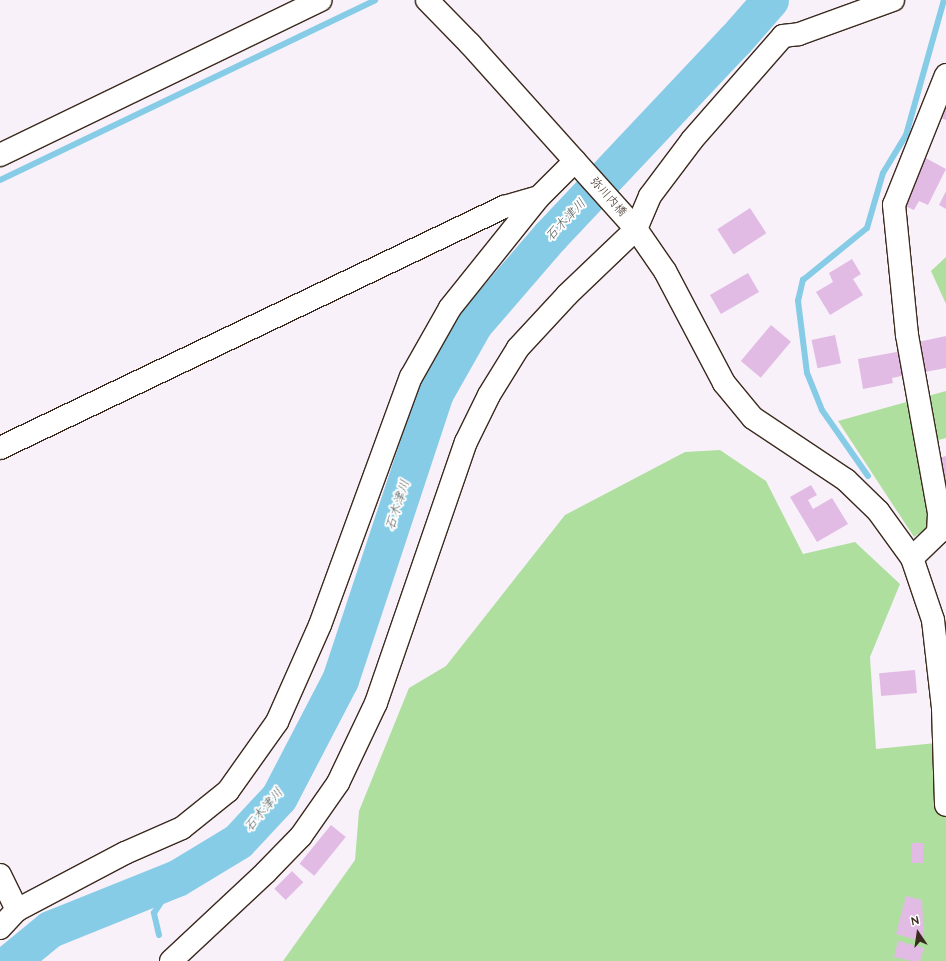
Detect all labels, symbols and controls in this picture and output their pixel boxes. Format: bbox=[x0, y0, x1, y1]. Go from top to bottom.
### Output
street label: 弥川内橋 bbox=[587, 174, 629, 220]
water label: 石木津川 bbox=[543, 196, 589, 244]
water label: 石木津川 bbox=[383, 478, 413, 532]
water label: 石木津川 bbox=[241, 785, 287, 835]
north arrow bbox=[898, 913, 938, 953]
text: N bbox=[910, 913, 920, 929]

